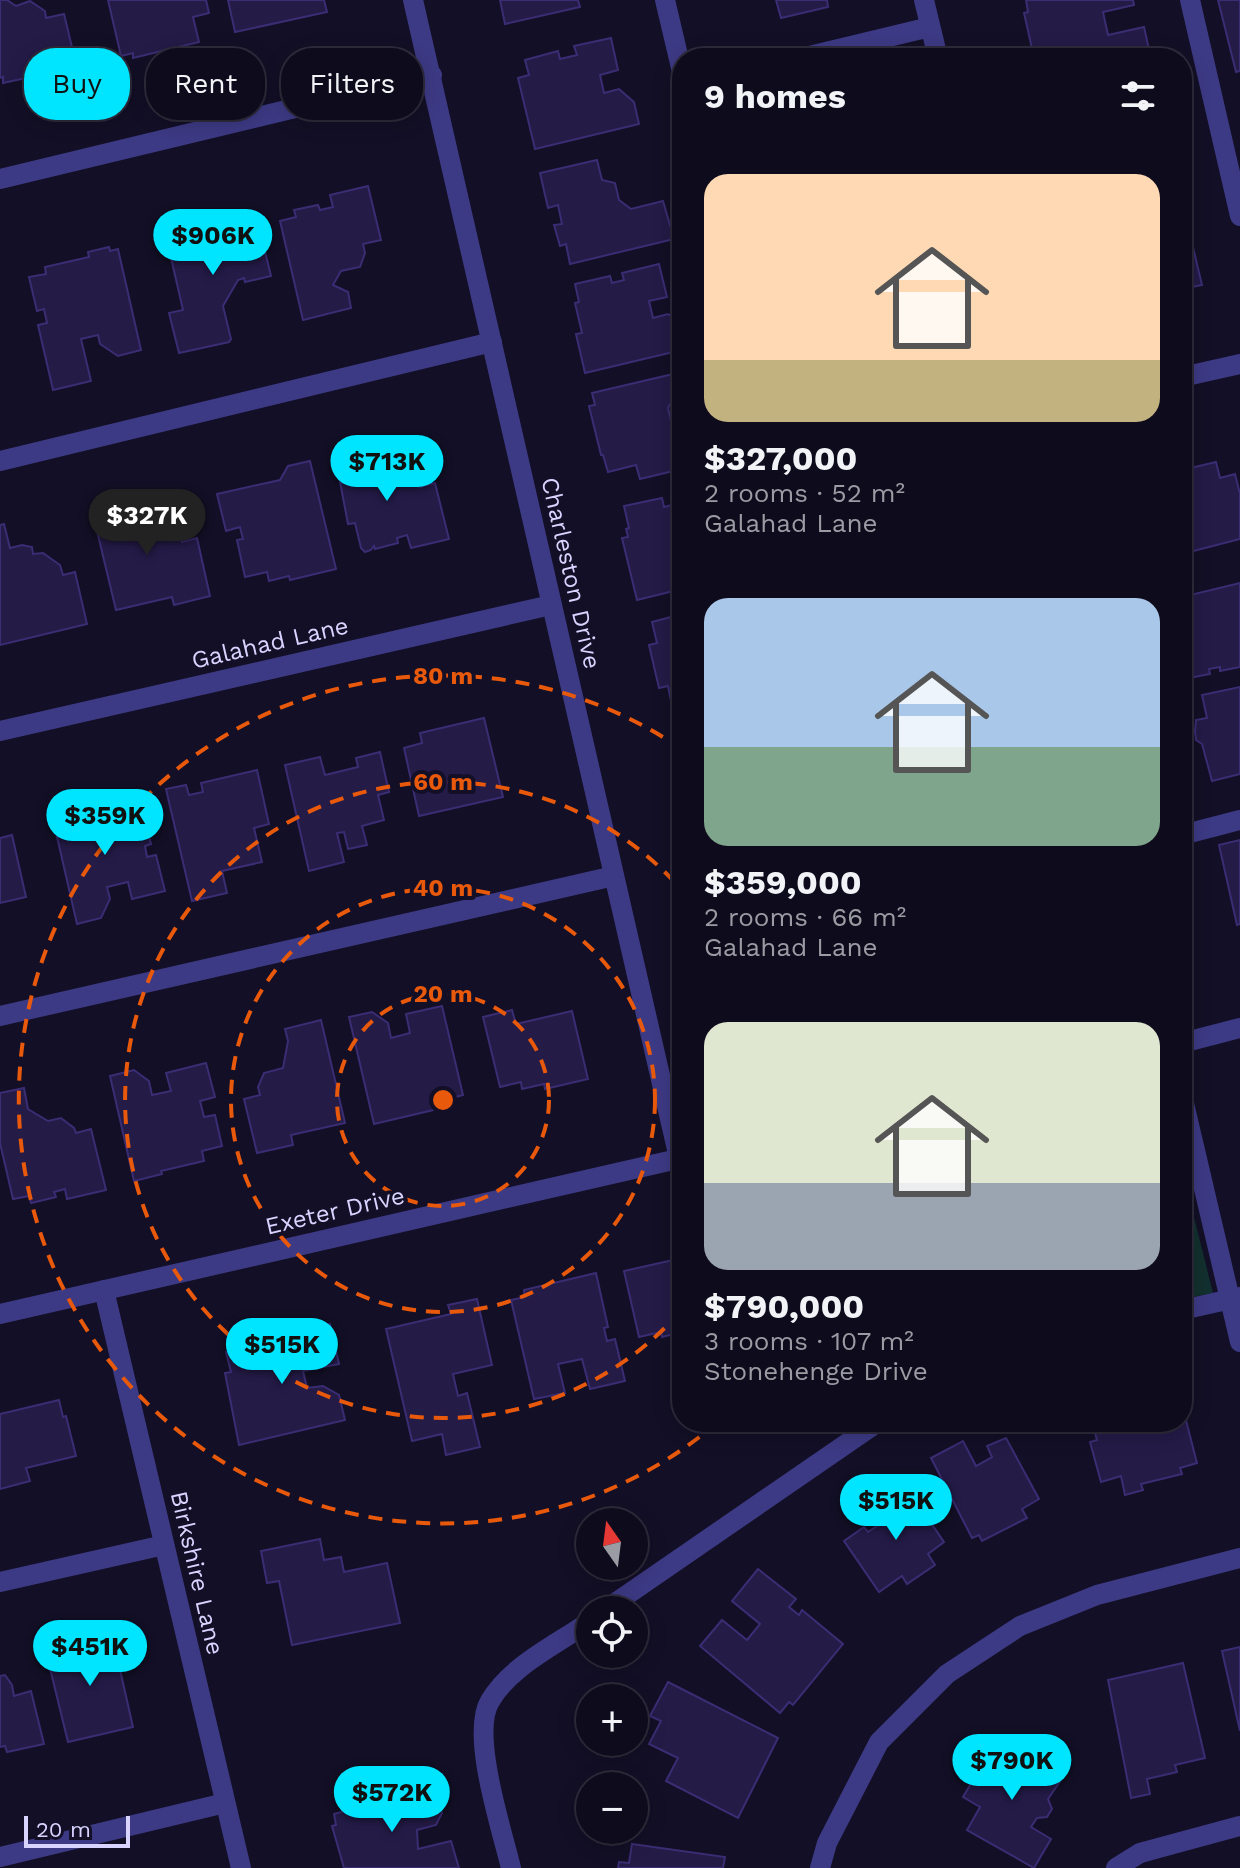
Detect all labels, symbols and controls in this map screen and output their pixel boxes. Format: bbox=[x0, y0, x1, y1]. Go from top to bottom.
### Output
chip: Buy bbox=[24, 48, 130, 120]
chip: Rent bbox=[146, 48, 265, 120]
chip: Filters bbox=[281, 48, 423, 120]
icon: filters bbox=[1116, 74, 1160, 118]
text: 9 homes bbox=[704, 76, 846, 116]
pin: $906K bbox=[157, 209, 269, 277]
text: $906K bbox=[171, 220, 255, 250]
icon: home bbox=[860, 226, 1004, 370]
pin: $713K bbox=[331, 435, 443, 503]
text: $327,000 bbox=[704, 438, 857, 478]
text: $713K bbox=[348, 446, 426, 476]
street label: Charleston Drive bbox=[535, 474, 607, 672]
text: 2 rooms · 52 m² bbox=[704, 478, 905, 508]
pin: $327K bbox=[91, 489, 203, 557]
text: $327K bbox=[107, 500, 187, 530]
text: Galahad Lane bbox=[704, 508, 878, 538]
street label: Galahad Lane bbox=[189, 611, 351, 675]
icon: home bbox=[860, 650, 1004, 794]
text: 80 m bbox=[413, 662, 473, 690]
text: 60 m bbox=[413, 768, 473, 796]
pin: $359K bbox=[49, 789, 161, 857]
text: $359K bbox=[64, 800, 146, 830]
text: $359,000 bbox=[704, 862, 862, 902]
text: 40 m bbox=[413, 874, 473, 902]
text: 2 rooms · 66 m² bbox=[704, 902, 906, 932]
text: Galahad Lane bbox=[704, 932, 878, 962]
text: 20 m bbox=[413, 980, 473, 1008]
icon: home bbox=[860, 1074, 1004, 1218]
centre of rings bbox=[429, 1086, 457, 1114]
street label: Exeter Drive bbox=[263, 1181, 407, 1241]
text: $790,000 bbox=[704, 1286, 864, 1326]
pin: $515K bbox=[226, 1318, 338, 1386]
text: 3 rooms · 107 m² bbox=[704, 1326, 914, 1356]
text: $515K bbox=[244, 1329, 320, 1359]
text: Stonehenge Drive bbox=[704, 1356, 928, 1386]
pin: $515K bbox=[840, 1474, 952, 1542]
text: $515K bbox=[858, 1485, 934, 1515]
street label: Birkshire Lane bbox=[165, 1488, 229, 1658]
north arrow bbox=[576, 1508, 648, 1580]
map controls bbox=[576, 1508, 648, 1844]
button: locate bbox=[576, 1596, 648, 1668]
pin: $451K bbox=[34, 1620, 146, 1688]
text: $451K bbox=[51, 1631, 129, 1661]
button: + bbox=[576, 1684, 648, 1756]
pin: $790K bbox=[956, 1734, 1068, 1802]
text: $790K bbox=[970, 1745, 1054, 1775]
pin: $572K bbox=[336, 1766, 448, 1834]
button: − bbox=[576, 1772, 648, 1844]
text: $572K bbox=[352, 1777, 432, 1807]
scale bar bbox=[24, 1812, 130, 1848]
text: 20 m bbox=[36, 1817, 91, 1842]

